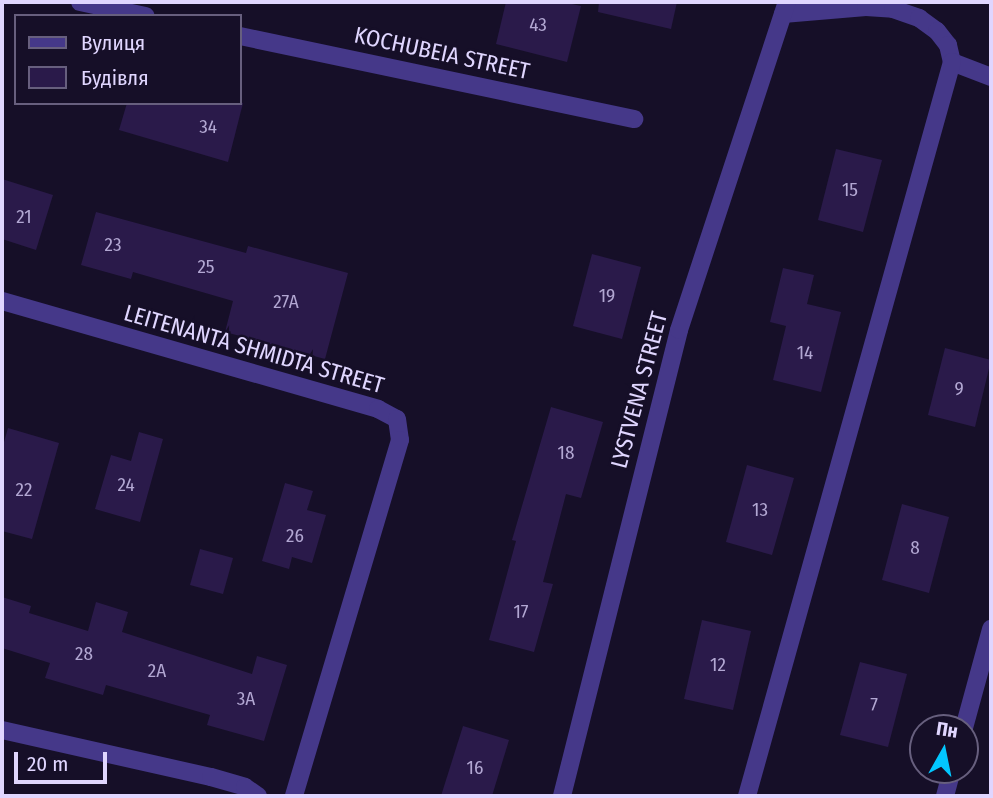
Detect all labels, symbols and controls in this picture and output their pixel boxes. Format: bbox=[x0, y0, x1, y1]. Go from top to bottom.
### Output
legend bbox=[14, 14, 242, 105]
house number: 43 bbox=[529, 14, 547, 36]
street label: KOCHUBEIA STREET bbox=[352, 21, 532, 85]
text: Вулиця bbox=[81, 30, 145, 56]
text: Будівля bbox=[81, 65, 149, 91]
house number: 34 bbox=[199, 116, 217, 138]
house number: 15 bbox=[842, 179, 858, 201]
house number: 21 bbox=[16, 206, 32, 228]
house number: 23 bbox=[105, 234, 121, 256]
house number: 25 bbox=[197, 256, 215, 278]
house number: 19 bbox=[599, 285, 615, 307]
house number: 27А bbox=[273, 291, 299, 313]
street label: LEITENANTA SHMIDTA STREET bbox=[121, 299, 387, 399]
street label: LYSTVENA STREET bbox=[605, 309, 673, 471]
house number: 14 bbox=[797, 342, 813, 364]
house number: 9 bbox=[954, 378, 964, 400]
house number: 18 bbox=[558, 442, 574, 464]
house number: 24 bbox=[117, 474, 135, 496]
house number: 22 bbox=[16, 479, 32, 501]
house number: 13 bbox=[752, 499, 768, 521]
house number: 26 bbox=[286, 525, 304, 547]
house number: 8 bbox=[910, 537, 920, 559]
house number: 17 bbox=[513, 601, 529, 623]
house number: 28 bbox=[75, 643, 93, 665]
house number: 12 bbox=[710, 654, 726, 676]
house number: 2А bbox=[148, 660, 166, 682]
house number: 3А bbox=[237, 688, 255, 710]
house number: 7 bbox=[870, 694, 878, 716]
north arrow bbox=[909, 714, 979, 784]
text: Пн bbox=[935, 717, 959, 743]
scale bar bbox=[18, 738, 110, 782]
text: 20 m bbox=[27, 751, 68, 777]
house number: 16 bbox=[467, 757, 483, 779]

